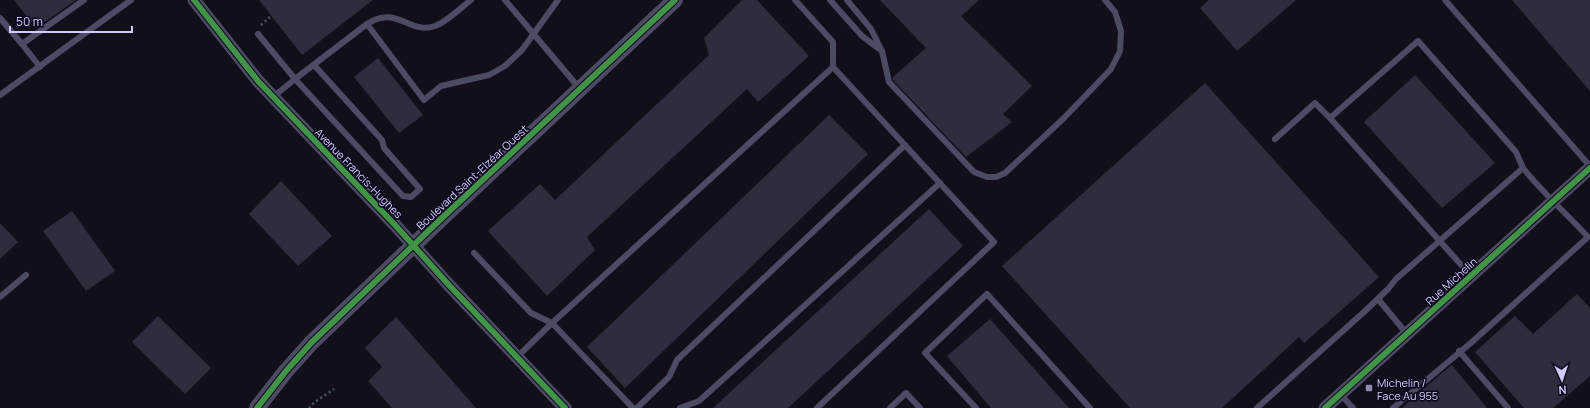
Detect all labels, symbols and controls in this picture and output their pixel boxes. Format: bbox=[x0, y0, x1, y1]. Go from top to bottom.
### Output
scale bar bbox=[10, 8, 132, 34]
text: 50 m bbox=[16, 13, 43, 30]
street label: Boulevard Saint-Elzéar Ouest bbox=[413, 121, 531, 233]
street label: Avenue Francis-Hughes bbox=[312, 125, 406, 222]
street label: Rue Michelin bbox=[1422, 254, 1480, 308]
north arrow bbox=[1542, 360, 1582, 400]
place label: Michelin / Face Au 955 bbox=[1377, 375, 1438, 403]
marker: Michelin / Face Au 955 bbox=[1364, 383, 1374, 393]
text: N bbox=[1558, 383, 1567, 398]

